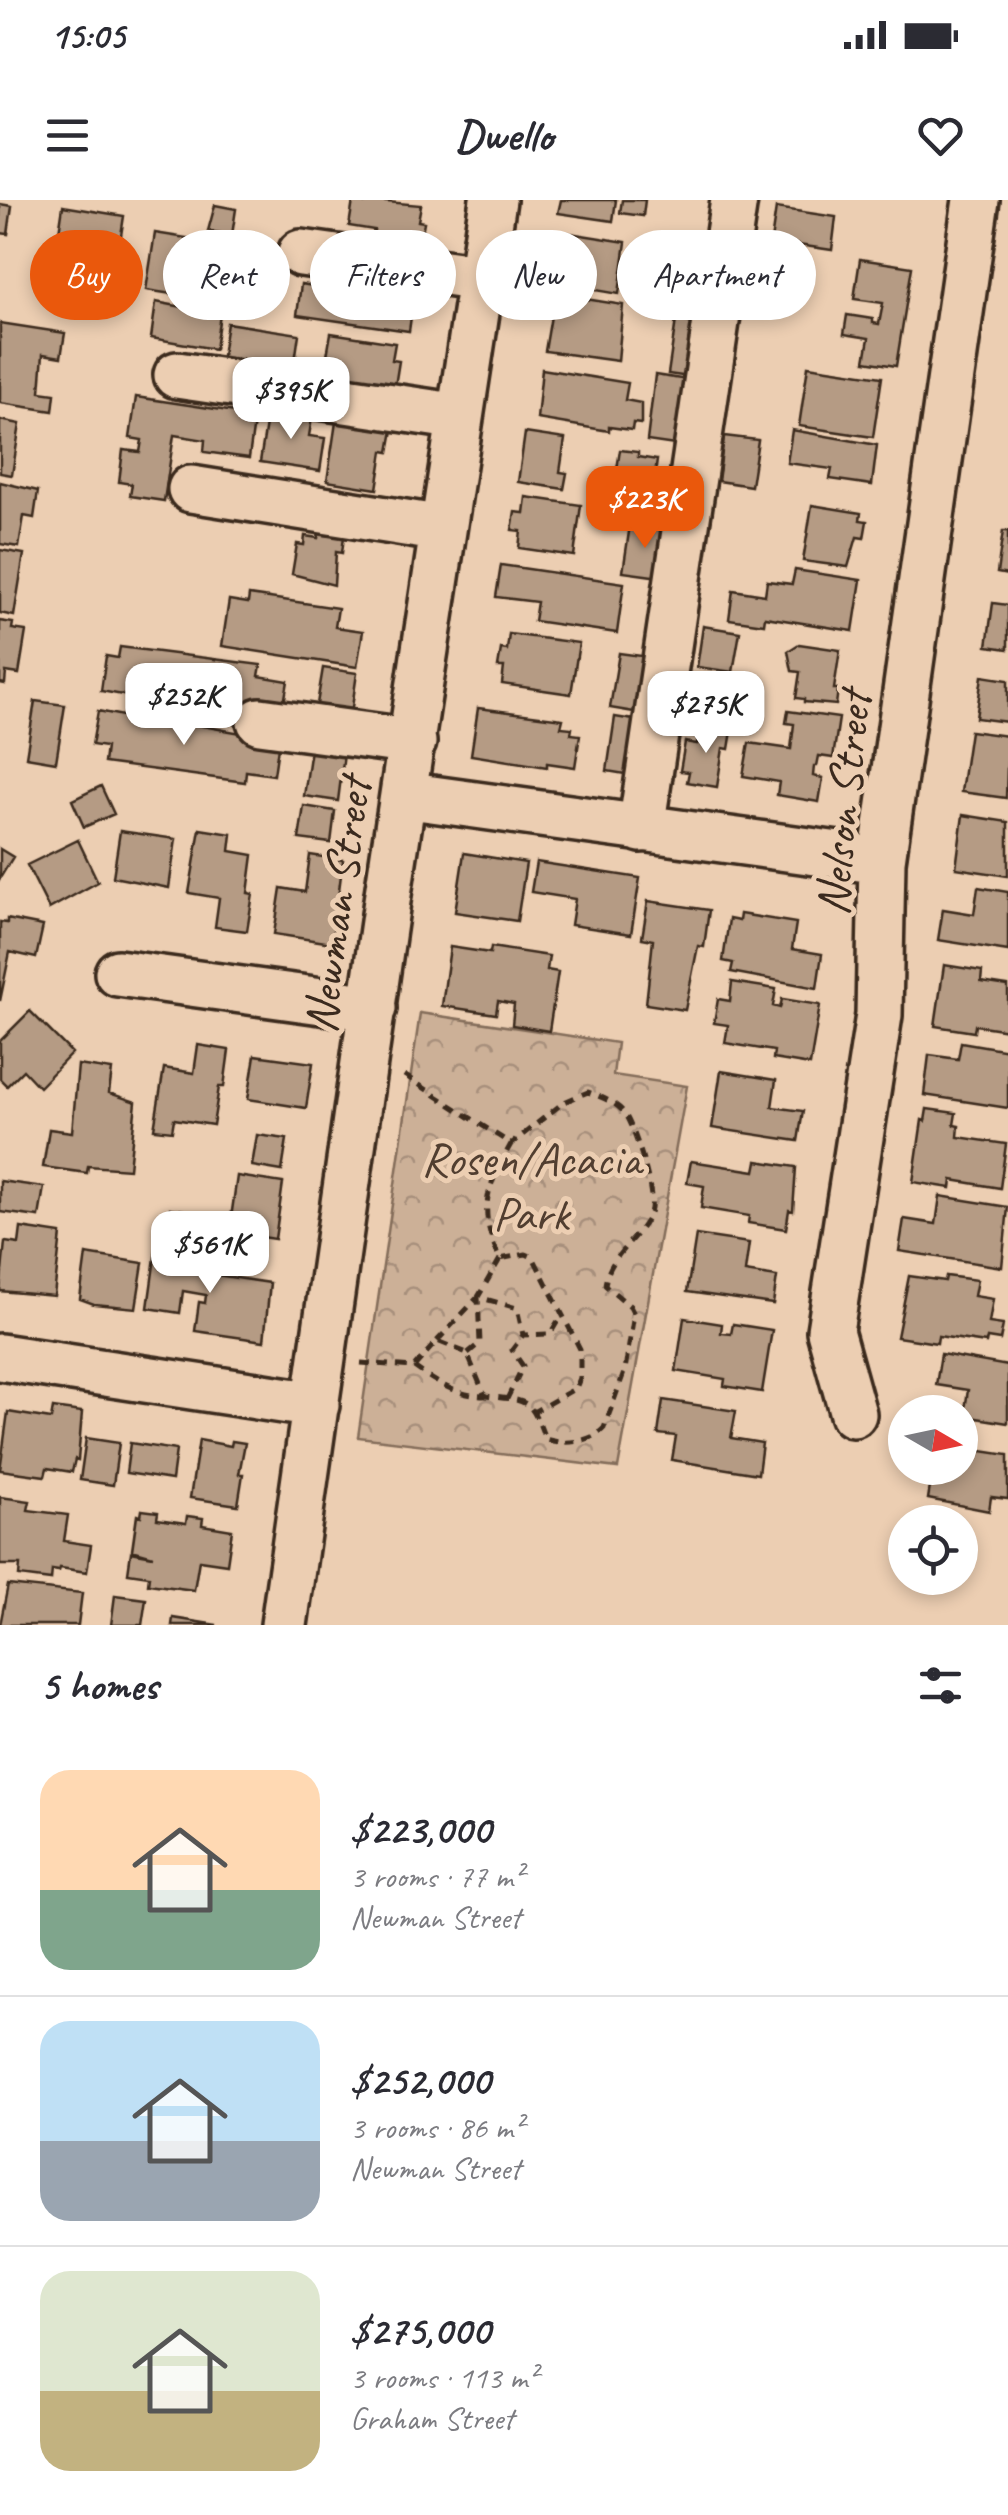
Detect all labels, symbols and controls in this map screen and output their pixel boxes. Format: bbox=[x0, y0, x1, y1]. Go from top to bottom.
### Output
text: 15:05 bbox=[50, 12, 125, 59]
text: Dwello bbox=[455, 107, 553, 164]
icon: menu bbox=[40, 108, 95, 163]
icon: heart bbox=[913, 108, 968, 163]
chip: Buy bbox=[30, 230, 143, 320]
chip: Rent bbox=[163, 230, 290, 320]
chip: Filters bbox=[310, 230, 456, 320]
chip: New bbox=[476, 230, 597, 320]
chip: Apartment bbox=[617, 230, 816, 320]
pin: $395K bbox=[221, 357, 361, 442]
text: $395K bbox=[255, 369, 327, 410]
pin: $223K bbox=[575, 466, 715, 551]
text: $223K bbox=[608, 478, 682, 519]
pin: $252K bbox=[114, 663, 254, 748]
pin: $275K bbox=[636, 671, 776, 756]
text: $252K bbox=[147, 675, 221, 716]
street label: Nelson Street bbox=[801, 682, 885, 918]
text: $275K bbox=[669, 683, 743, 724]
street label: Newman Street bbox=[289, 768, 385, 1036]
park label: Rosen/Acacia Park bbox=[421, 1129, 645, 1244]
pin: $561K bbox=[140, 1211, 280, 1296]
text: $561K bbox=[173, 1223, 247, 1264]
north arrow bbox=[888, 1395, 978, 1485]
map controls bbox=[888, 1395, 978, 1595]
button: locate bbox=[888, 1505, 978, 1595]
icon: filters bbox=[913, 1658, 968, 1713]
text: 5 homes bbox=[40, 1659, 158, 1712]
text: $223,000 bbox=[350, 1803, 491, 1856]
icon: home bbox=[120, 1810, 240, 1930]
text: 3 rooms · 77 m² bbox=[350, 1856, 523, 1897]
text: Newman Street bbox=[350, 1897, 521, 1938]
text: $252,000 bbox=[350, 2054, 490, 2107]
icon: home bbox=[120, 2061, 240, 2181]
text: 3 rooms · 86 m² bbox=[350, 2107, 523, 2148]
text: Newman Street bbox=[350, 2148, 521, 2189]
text: $275,000 bbox=[350, 2304, 490, 2357]
icon: home bbox=[120, 2311, 240, 2431]
text: 3 rooms · 113 m² bbox=[350, 2357, 537, 2398]
text: Graham Street bbox=[350, 2398, 514, 2439]

